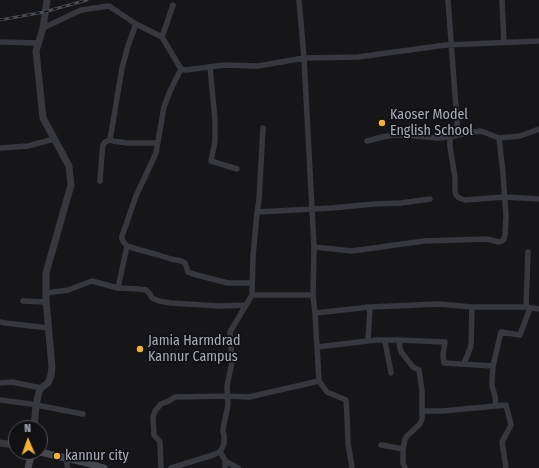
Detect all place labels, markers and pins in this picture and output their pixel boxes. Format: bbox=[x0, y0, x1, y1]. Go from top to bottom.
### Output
place label: Kaoser Model English School bbox=[390, 107, 473, 140]
marker: Kaoser Model English School bbox=[377, 118, 387, 128]
place label: Jamia Harmdrad Kannur Campus bbox=[148, 333, 240, 366]
marker: Jamia Harmdrad Kannur Campus bbox=[135, 344, 145, 354]
place label: kannur city bbox=[65, 448, 129, 464]
marker: kannur city bbox=[52, 451, 62, 461]

